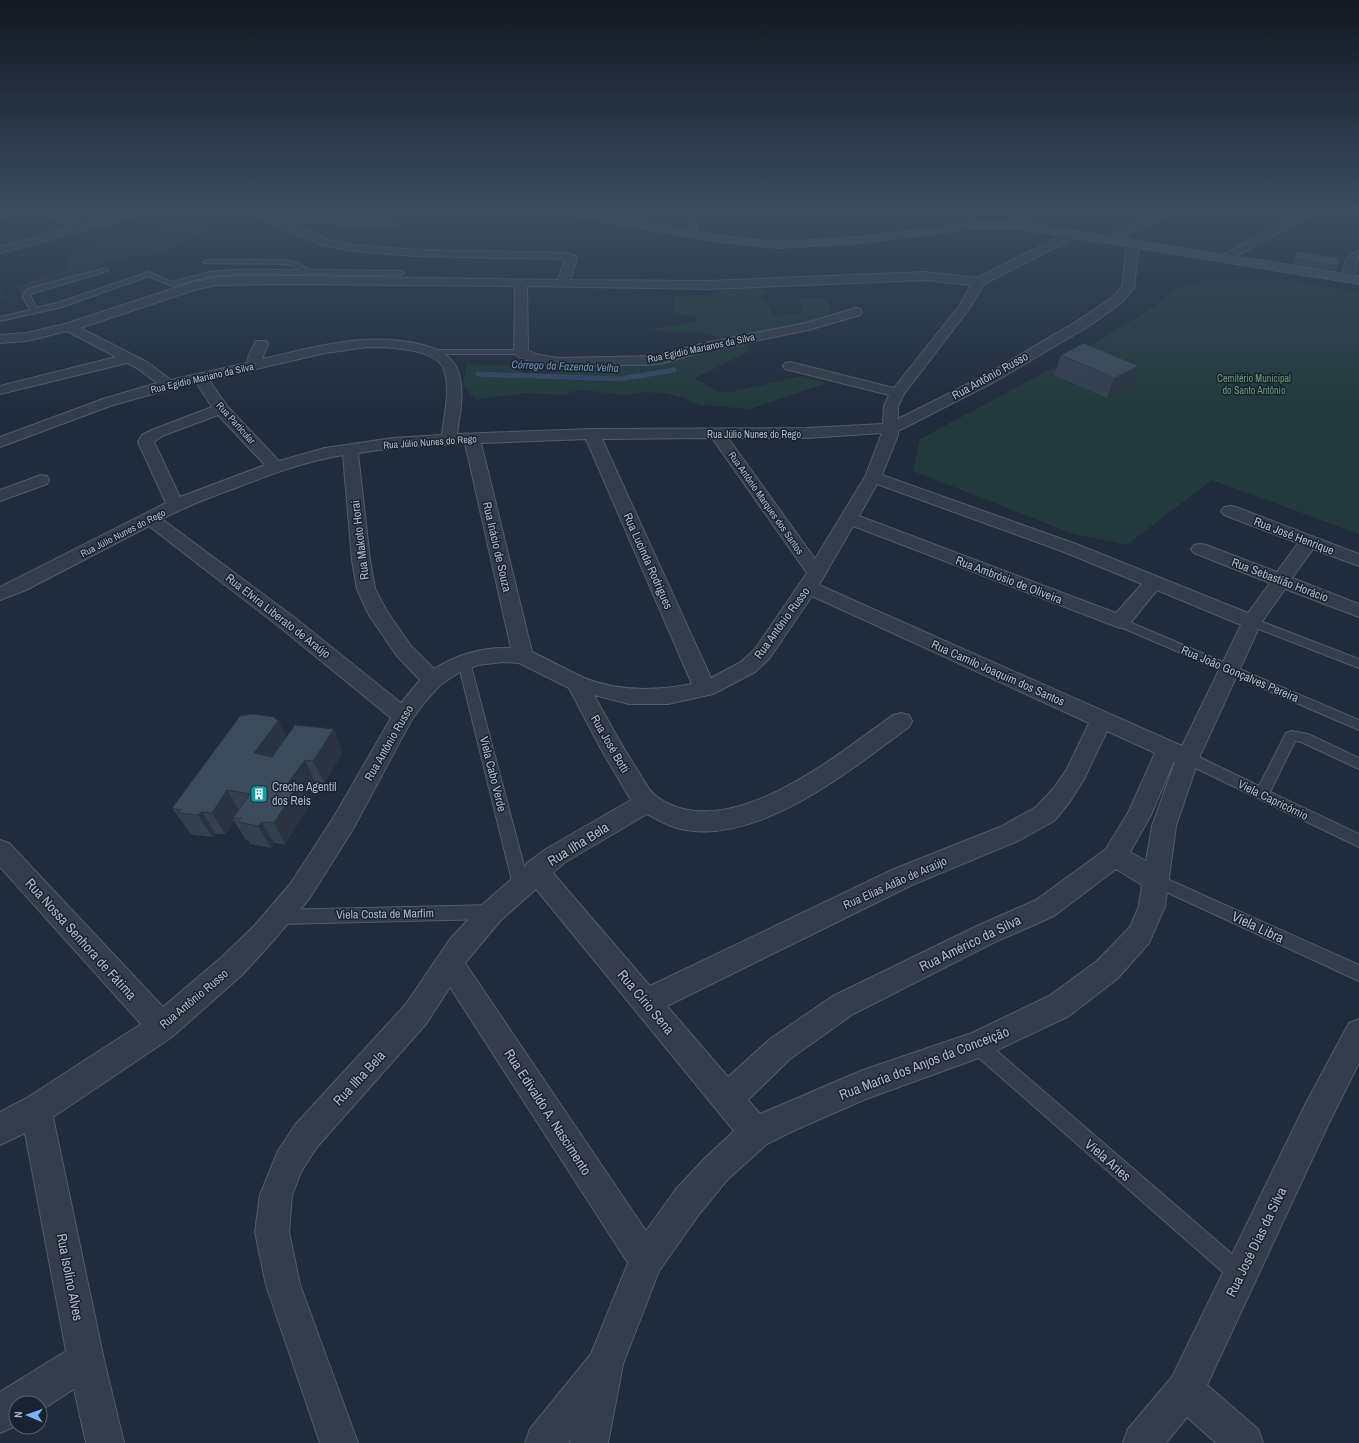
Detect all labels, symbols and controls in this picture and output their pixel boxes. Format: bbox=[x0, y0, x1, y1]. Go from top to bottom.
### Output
street label: Rua Egídio Marianos da Silva bbox=[646, 330, 756, 366]
street label: Rua Antônio Russo bbox=[949, 348, 1031, 404]
water label: Córrego da Fazenda Velha bbox=[511, 357, 619, 375]
street label: Rua Egídio Mariano da Silva bbox=[149, 360, 255, 396]
park label: Cemitério Municipal do Santo Antônio bbox=[1217, 372, 1291, 397]
street label: Rua Particular bbox=[214, 399, 259, 447]
street label: Rua Júlio Nunes do Rego bbox=[707, 428, 801, 441]
street label: Rua Júlio Nunes do Rego bbox=[383, 432, 478, 452]
street label: Rua Antônio Marques dos Santos bbox=[726, 449, 806, 557]
street label: Rua Makoto Horai bbox=[347, 499, 373, 581]
street label: Rua Inácio de Souza bbox=[479, 500, 515, 594]
street label: Rua Júlio Nunes do Rego bbox=[78, 506, 168, 560]
street label: Rua Lucinda Rodrigues bbox=[620, 510, 676, 612]
street label: Rua José Henrique bbox=[1252, 513, 1336, 559]
street label: Rua Ambrósio de Oliveira bbox=[953, 552, 1065, 608]
street label: Rua Sebastião Horácio bbox=[1229, 554, 1331, 606]
street label: Rua Elvira Liberato de Araújo bbox=[222, 570, 334, 662]
street label: Rua Antônio Russo bbox=[751, 584, 813, 662]
street label: Rua Camilo Joaquim dos Santos bbox=[929, 636, 1067, 710]
street label: Rua João Gonçalves Pereira bbox=[1179, 642, 1302, 706]
street label: Rua Antônio Russo bbox=[361, 702, 417, 784]
street label: Rua José Botti bbox=[587, 712, 633, 776]
street label: Viela Cabo Verde bbox=[476, 735, 510, 813]
street label: Viela Capricórnio bbox=[1235, 776, 1311, 824]
place label: Creche Agentil dos Reis bbox=[272, 779, 337, 809]
building icon: Creche Agentil dos Reis bbox=[249, 784, 269, 804]
street label: Rua Ilha Bela bbox=[544, 818, 613, 870]
street label: Rua Elias Adão de Araújo bbox=[841, 853, 949, 913]
street label: Rua Nossa Senhora de Fátima bbox=[22, 874, 141, 1004]
street label: Viela Costa de Marfim bbox=[336, 905, 434, 923]
street label: Viela Libra bbox=[1229, 907, 1287, 947]
street label: Rua Américo da Silva bbox=[916, 910, 1024, 975]
street label: Rua Antônio Russo bbox=[156, 966, 232, 1032]
street label: Rua Círio Sena bbox=[614, 966, 679, 1039]
street label: Rua Maria dos Anjos da Conceição bbox=[836, 1022, 1012, 1104]
street label: Rua Ilha Bela bbox=[329, 1046, 390, 1109]
street label: Rua Edivaldo A. Nascimento bbox=[500, 1046, 596, 1178]
street label: Viela Aries bbox=[1081, 1135, 1135, 1185]
street label: Rua José Dias da Silva bbox=[1222, 1184, 1291, 1300]
street label: Rua Isolino Alves bbox=[53, 1232, 87, 1323]
north arrow bbox=[8, 1395, 48, 1435]
text: N bbox=[11, 1411, 25, 1418]

